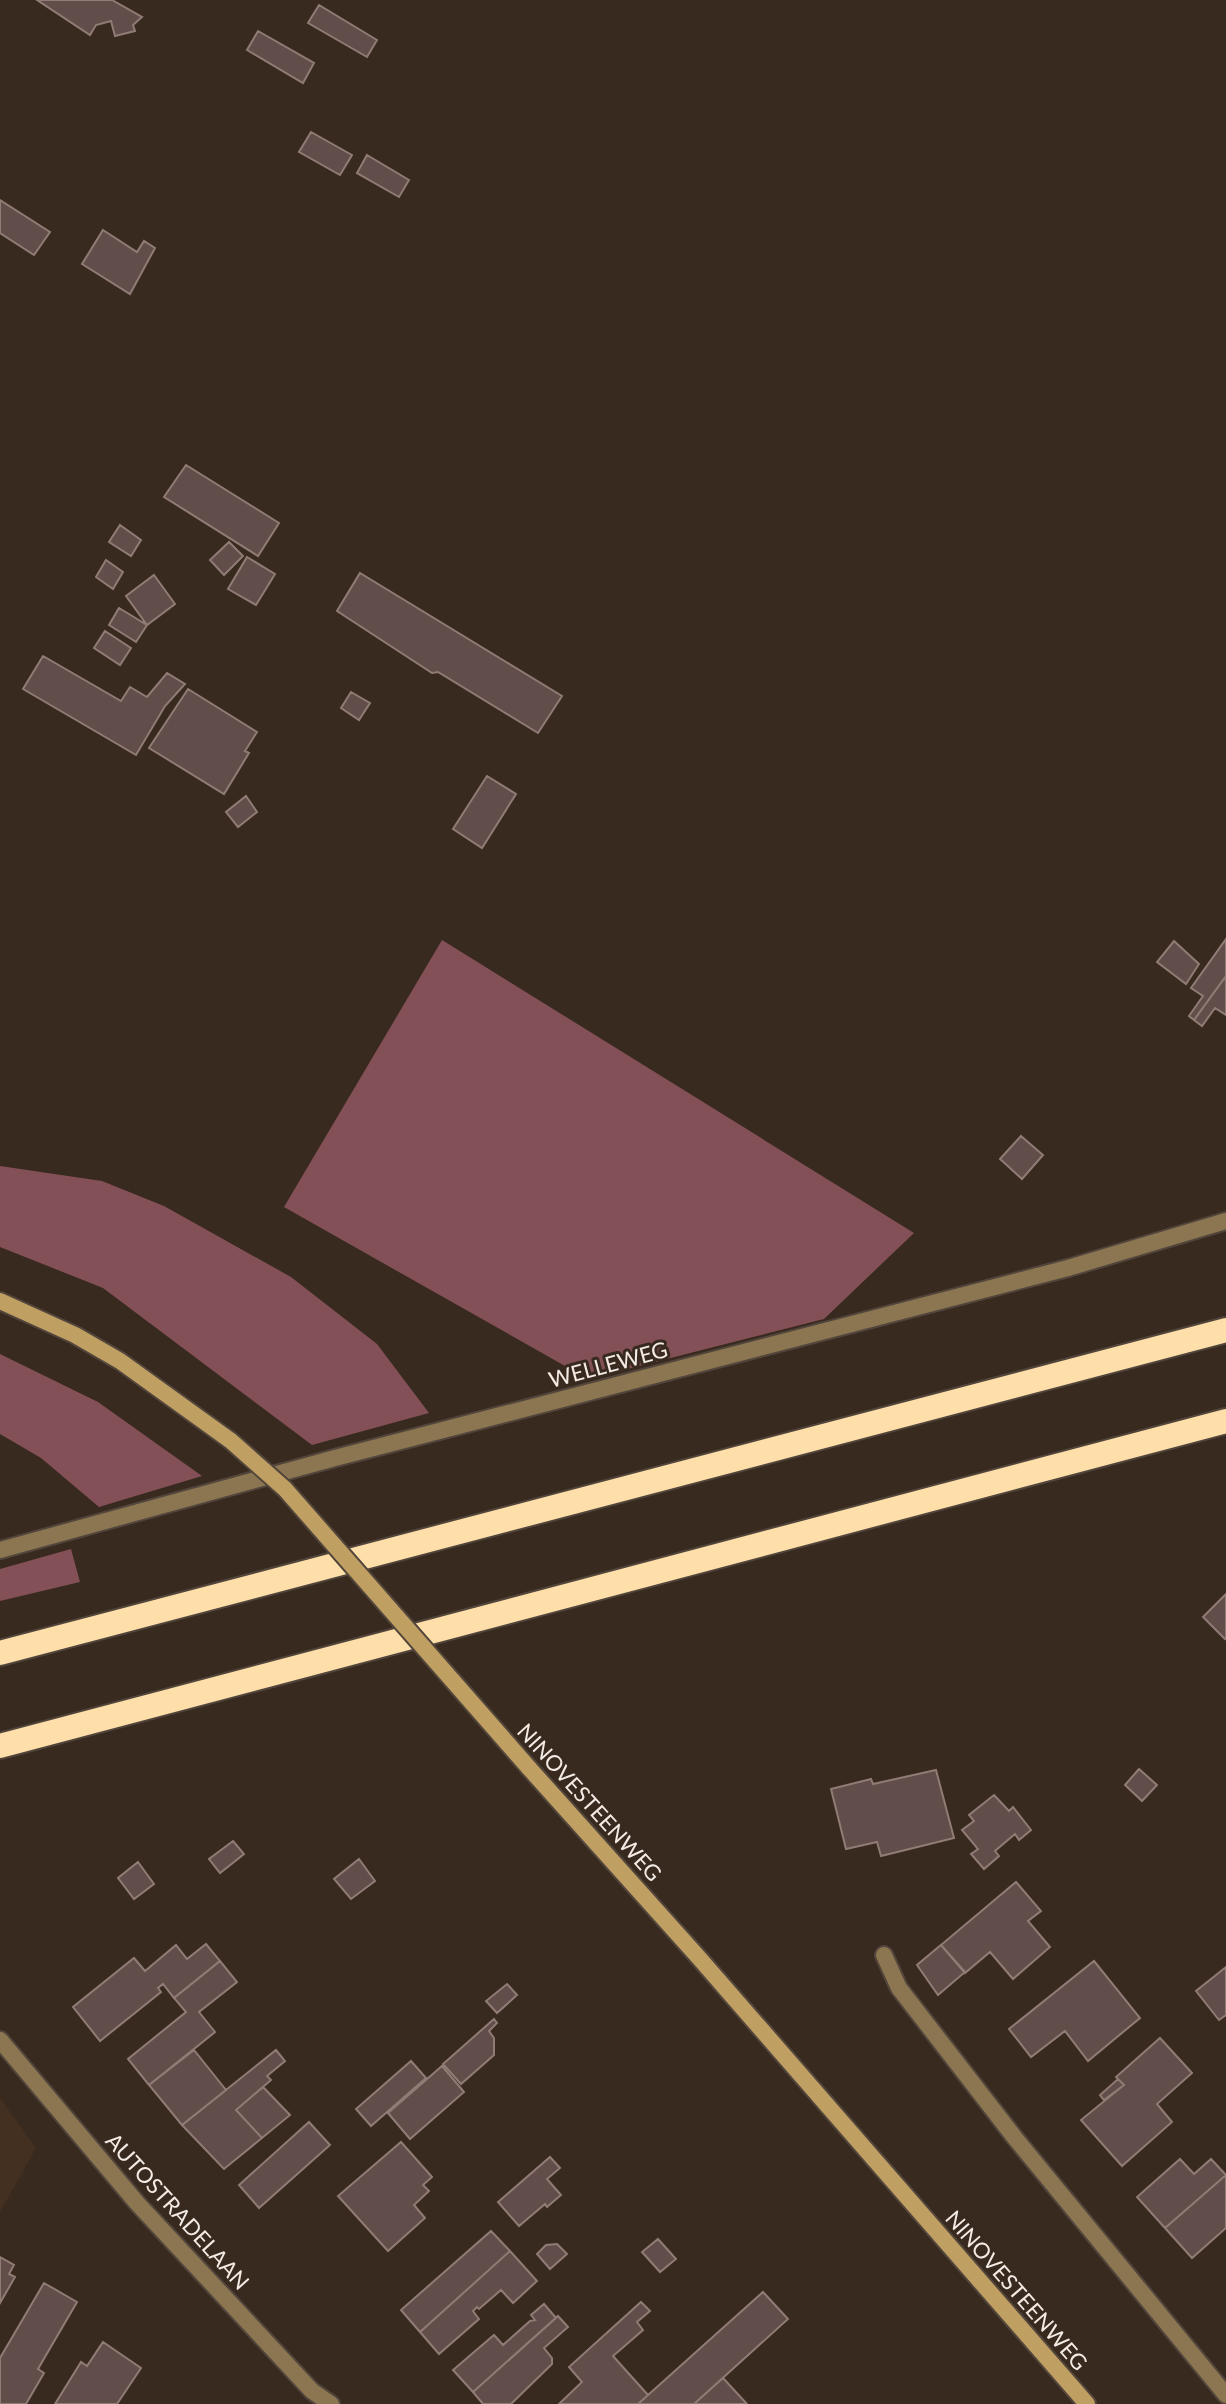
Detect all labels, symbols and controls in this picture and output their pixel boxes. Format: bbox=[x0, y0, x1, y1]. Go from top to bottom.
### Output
street label: WELLEWEG bbox=[546, 1335, 670, 1393]
street label: NINOVESTEENWEG bbox=[512, 1718, 668, 1886]
street label: AUTOSTRADELAAN bbox=[101, 2127, 255, 2295]
street label: NINOVESTEENWEG bbox=[940, 2205, 1094, 2375]

